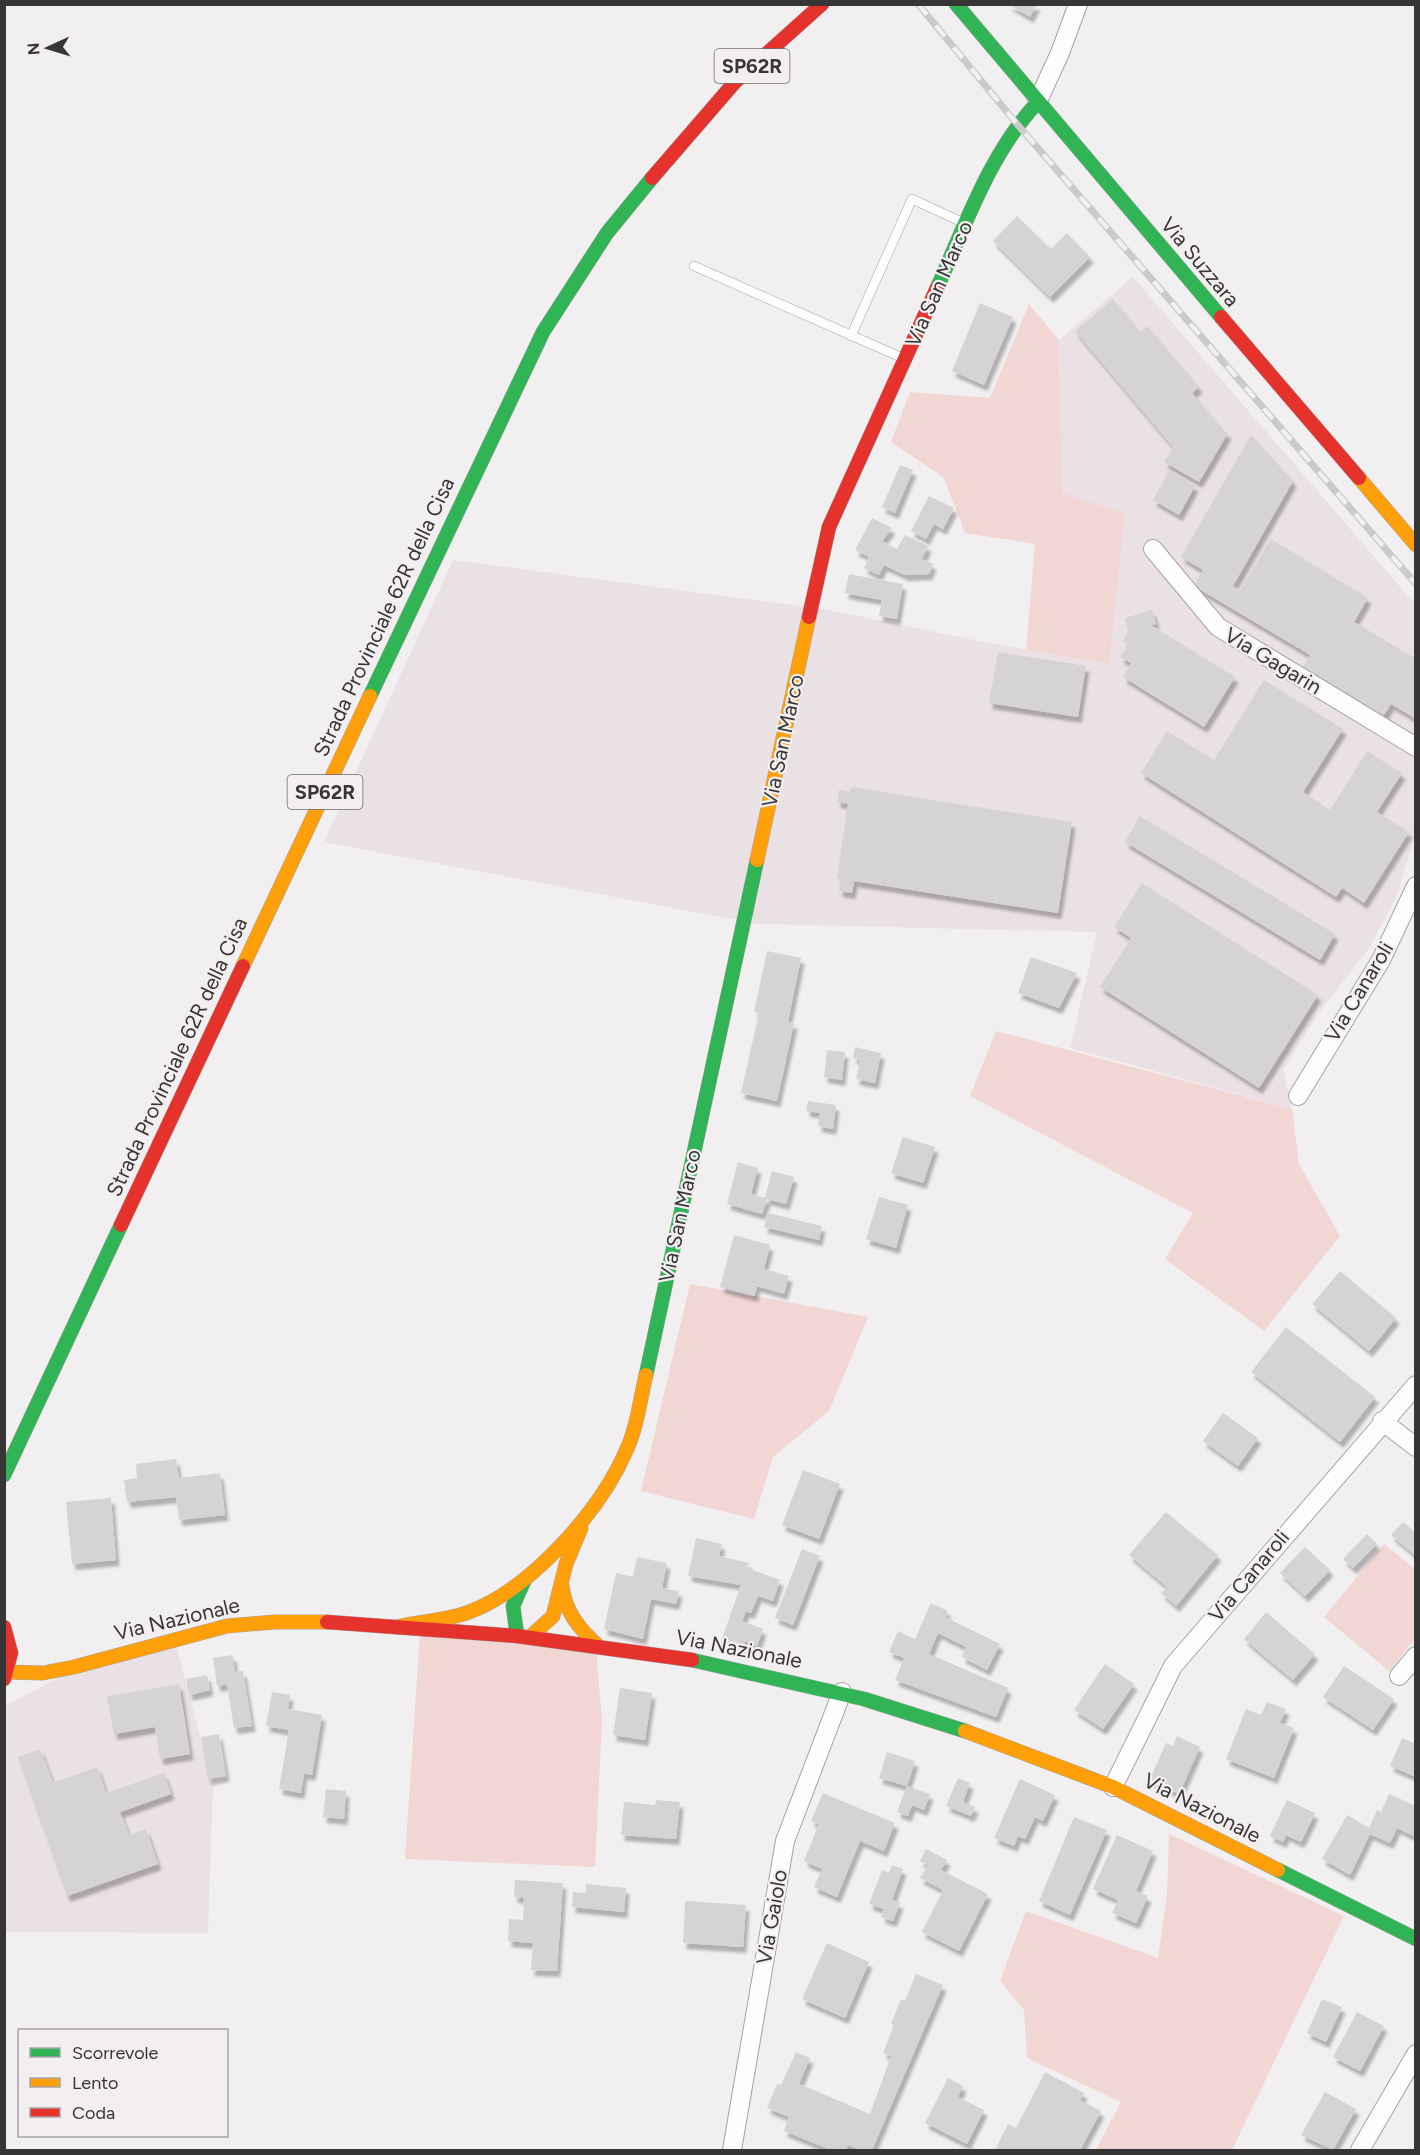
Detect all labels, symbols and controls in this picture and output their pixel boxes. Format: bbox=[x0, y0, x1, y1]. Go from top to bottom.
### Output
north arrow bbox=[18, 18, 78, 78]
text: N bbox=[24, 42, 43, 56]
road number: SP62R bbox=[714, 49, 789, 83]
street label: Via Suzzara bbox=[1156, 212, 1245, 311]
street label: Via San Marco bbox=[900, 217, 977, 351]
street label: Strada Provinciale 62R della Cisa bbox=[308, 473, 459, 760]
street label: Via Gagarin bbox=[1220, 622, 1326, 699]
street label: Via San Marco bbox=[756, 672, 809, 809]
road number: SP62R bbox=[288, 775, 362, 809]
street label: Strada Provinciale 62R della Cisa bbox=[101, 913, 252, 1200]
street label: Via Canaroli bbox=[1319, 937, 1398, 1046]
street label: Via San Marco bbox=[653, 1147, 706, 1284]
street label: Via Canaroli bbox=[1203, 1525, 1294, 1627]
street label: Via Nazionale bbox=[112, 1592, 242, 1645]
street label: Via Nazionale bbox=[674, 1624, 804, 1673]
street label: Via Nazionale bbox=[1139, 1767, 1265, 1848]
street label: Via Gaiolo bbox=[751, 1868, 792, 1966]
legend bbox=[18, 2029, 228, 2137]
text: Scorrevole bbox=[72, 2042, 159, 2064]
text: Lento bbox=[72, 2072, 118, 2094]
text: Coda bbox=[72, 2102, 115, 2124]

